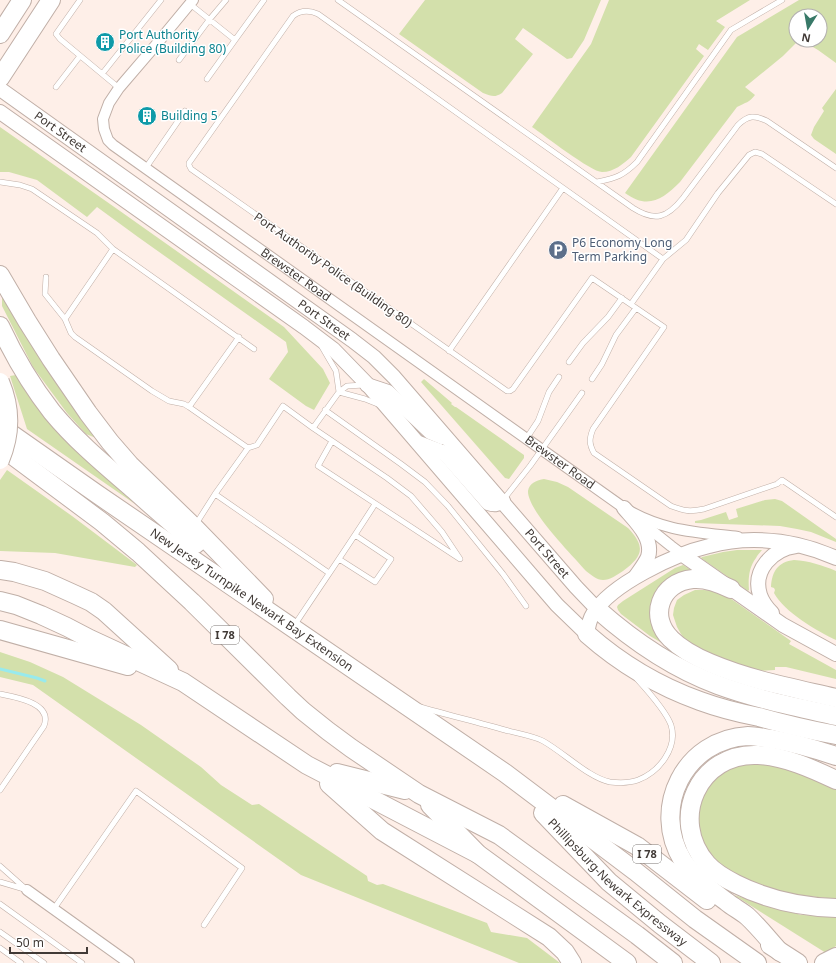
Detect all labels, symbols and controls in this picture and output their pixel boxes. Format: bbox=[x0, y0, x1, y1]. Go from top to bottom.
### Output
north arrow bbox=[788, 8, 828, 48]
place label: Port Authority Police (Building 80) bbox=[119, 26, 226, 57]
text: N bbox=[800, 30, 812, 47]
building icon: Port Authority Police (Building 80) bbox=[94, 31, 116, 53]
building icon: Building 5 bbox=[136, 105, 158, 127]
street label: Port Street bbox=[31, 107, 91, 156]
place label: Building 5 bbox=[161, 107, 218, 124]
street label: Port Authority Police (Building 80) bbox=[251, 208, 416, 331]
place label: P6 Economy Long Term Parking bbox=[572, 234, 672, 265]
parking icon: P6 Economy Long Term Parking bbox=[547, 239, 569, 261]
street label: Brewster Road bbox=[257, 244, 334, 305]
street label: Port Street bbox=[295, 295, 354, 345]
street label: Brewster Road bbox=[522, 431, 599, 493]
street label: New Jersey Turnpike Newark Bay Extension bbox=[147, 524, 357, 675]
street label: Port Street bbox=[521, 525, 574, 582]
road number: I 78 bbox=[211, 626, 239, 644]
street label: Phillipsburg-Newark Expressway bbox=[544, 814, 692, 950]
road number: I 78 bbox=[633, 845, 661, 863]
scale bar bbox=[10, 929, 87, 955]
text: 50 m bbox=[16, 934, 44, 951]

